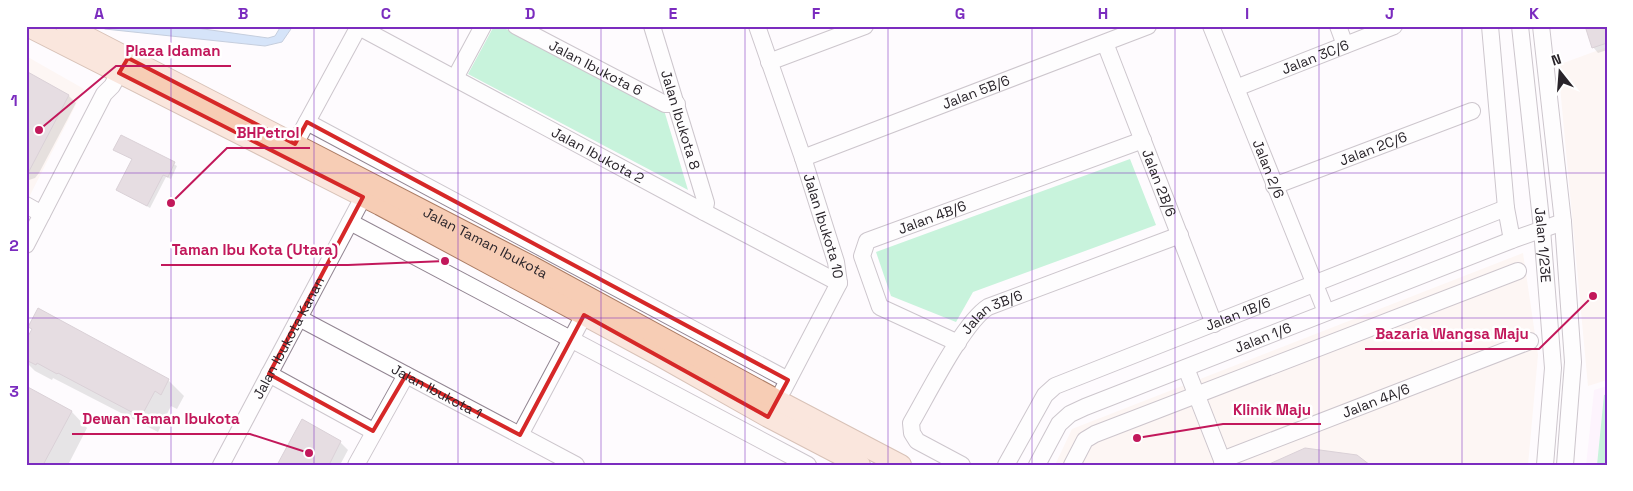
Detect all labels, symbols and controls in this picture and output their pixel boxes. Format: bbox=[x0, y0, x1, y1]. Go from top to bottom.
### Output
text: A bbox=[94, 3, 104, 24]
text: B bbox=[238, 3, 248, 24]
text: C bbox=[381, 3, 391, 24]
text: D bbox=[525, 3, 535, 24]
text: E bbox=[669, 3, 678, 24]
text: F bbox=[812, 3, 821, 24]
text: G bbox=[955, 3, 965, 24]
text: H bbox=[1098, 3, 1108, 24]
text: I bbox=[1245, 3, 1249, 24]
text: J bbox=[1385, 3, 1395, 24]
text: K bbox=[1529, 3, 1539, 24]
callout: Plaza Idaman bbox=[116, 36, 231, 66]
street label: Jalan Ibukota 6 bbox=[546, 36, 646, 100]
street label: Jalan 3C/6 bbox=[1279, 36, 1351, 78]
text: Plaza Idaman bbox=[126, 41, 220, 60]
north arrow bbox=[1536, 48, 1586, 98]
text: N bbox=[1549, 50, 1563, 70]
street label: Jalan Ibukota 8 bbox=[657, 68, 704, 172]
street label: Jalan 5B/6 bbox=[939, 71, 1012, 113]
text: 1 bbox=[10, 90, 18, 111]
callout: BHPetrol bbox=[227, 118, 310, 148]
text: BHPetrol bbox=[237, 123, 299, 142]
street label: Jalan Ibukota 2 bbox=[548, 123, 647, 187]
street label: Jalan 2C/6 bbox=[1337, 127, 1409, 169]
street label: Jalan 2/6 bbox=[1249, 137, 1288, 201]
street label: Jalan 2B/6 bbox=[1138, 146, 1180, 219]
street label: Jalan Ibukota 10 bbox=[799, 171, 847, 280]
street label: Jalan 4B/6 bbox=[895, 196, 969, 238]
street label: Jalan Taman Ibukota bbox=[420, 203, 551, 282]
street label: Jalan 1/23E bbox=[1531, 206, 1555, 283]
text: 2 bbox=[9, 235, 19, 256]
callout: Taman Ibu Kota (Utara) bbox=[161, 235, 348, 265]
text: Taman Ibu Kota (Utara) bbox=[172, 240, 338, 259]
street label: Jalan Ibukota Kanan bbox=[249, 273, 328, 402]
street label: Jalan 3B/6 bbox=[957, 286, 1025, 338]
street label: Jalan 1B/6 bbox=[1203, 293, 1273, 335]
street label: Jalan 1/6 bbox=[1232, 318, 1294, 357]
callout: Bazaria Wangsa Maju bbox=[1365, 319, 1539, 349]
text: Bazaria Wangsa Maju bbox=[1375, 324, 1529, 343]
street label: Jalan Ibukota 1 bbox=[388, 360, 485, 423]
street label: Jalan 4A/6 bbox=[1340, 379, 1412, 422]
text: 3 bbox=[9, 381, 19, 402]
callout: Klinik Maju bbox=[1223, 394, 1321, 424]
text: Klinik Maju bbox=[1233, 400, 1311, 419]
callout: Dewan Taman Ibukota bbox=[72, 404, 250, 434]
text: Dewan Taman Ibukota bbox=[82, 409, 240, 428]

